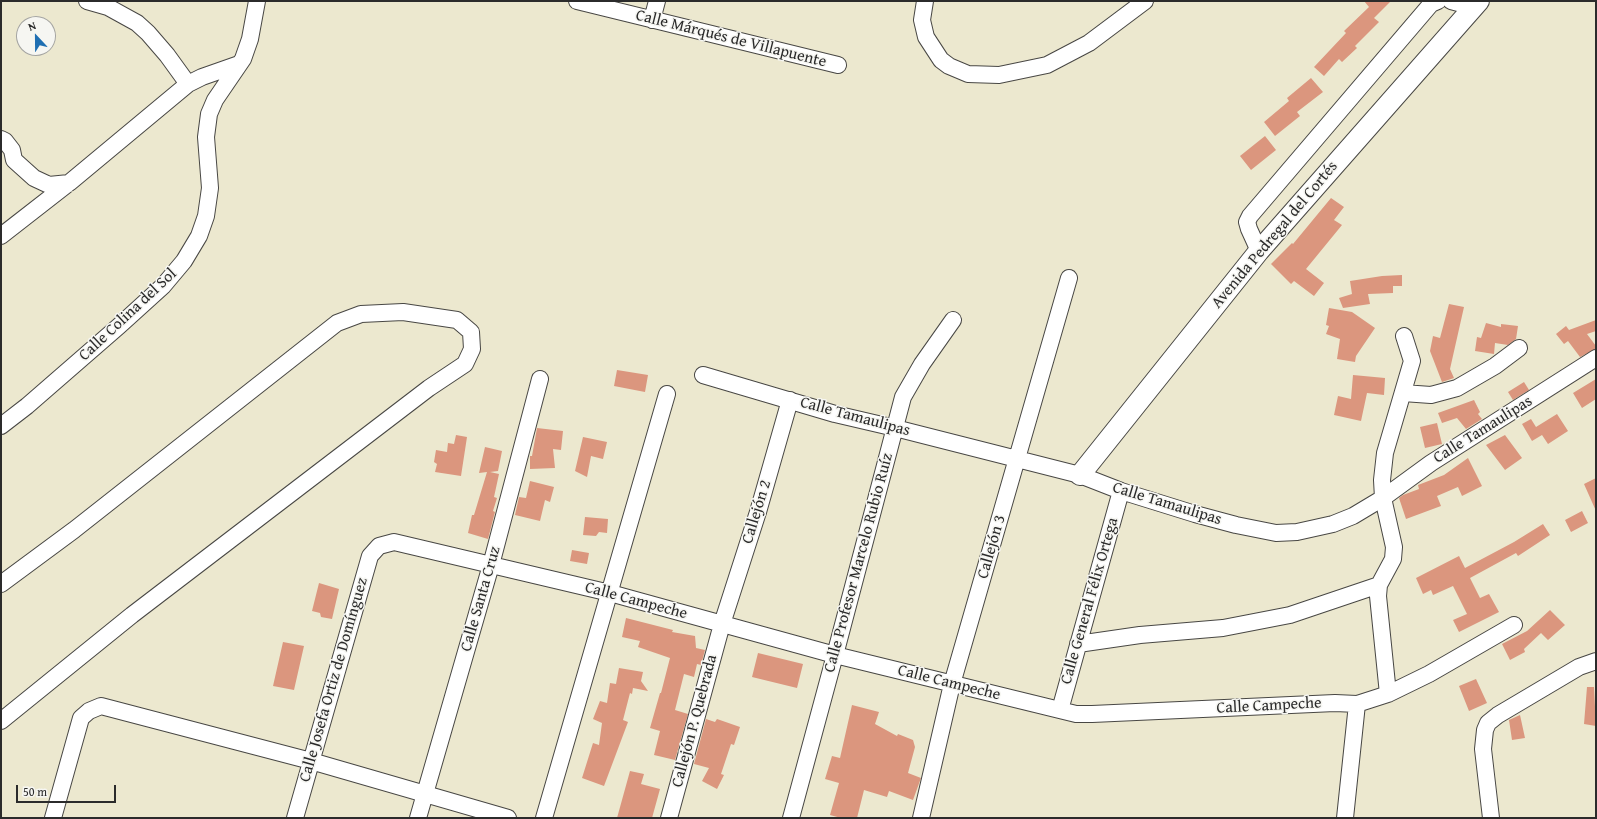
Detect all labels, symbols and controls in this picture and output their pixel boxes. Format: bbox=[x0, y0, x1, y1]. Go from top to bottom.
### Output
street label: Calle Márqués de Villapuente bbox=[634, 6, 828, 72]
north arrow bbox=[16, 16, 56, 56]
text: N bbox=[25, 17, 38, 35]
street label: Avenida Pedregal del Cortés bbox=[1208, 158, 1342, 312]
street label: Calle Colina del Sol bbox=[75, 265, 181, 365]
street label: Calle Tamaulipas bbox=[1430, 392, 1536, 468]
street label: Calle Tamaulipas bbox=[798, 393, 912, 441]
street label: Calle Profesor Marcelo Rubio Ruíz bbox=[820, 451, 898, 675]
street label: Callejón 2 bbox=[738, 478, 776, 546]
street label: Calle Tamaulipas bbox=[1110, 478, 1224, 530]
street label: Callejón 3 bbox=[974, 513, 1010, 581]
street label: Calle General Félix Ortega bbox=[1057, 515, 1123, 687]
street label: Calle Santa Cruz bbox=[457, 544, 505, 654]
street label: Calle Josefa Ortiz de Domínguez bbox=[296, 576, 372, 784]
street label: Calle Campeche bbox=[583, 578, 689, 624]
street label: Callejón P. Quebrada bbox=[668, 653, 722, 789]
street label: Calle Campeche bbox=[896, 661, 1002, 705]
street label: Calle Campeche bbox=[1216, 694, 1322, 718]
scale bar bbox=[18, 777, 118, 803]
text: 50 m bbox=[23, 783, 47, 800]

